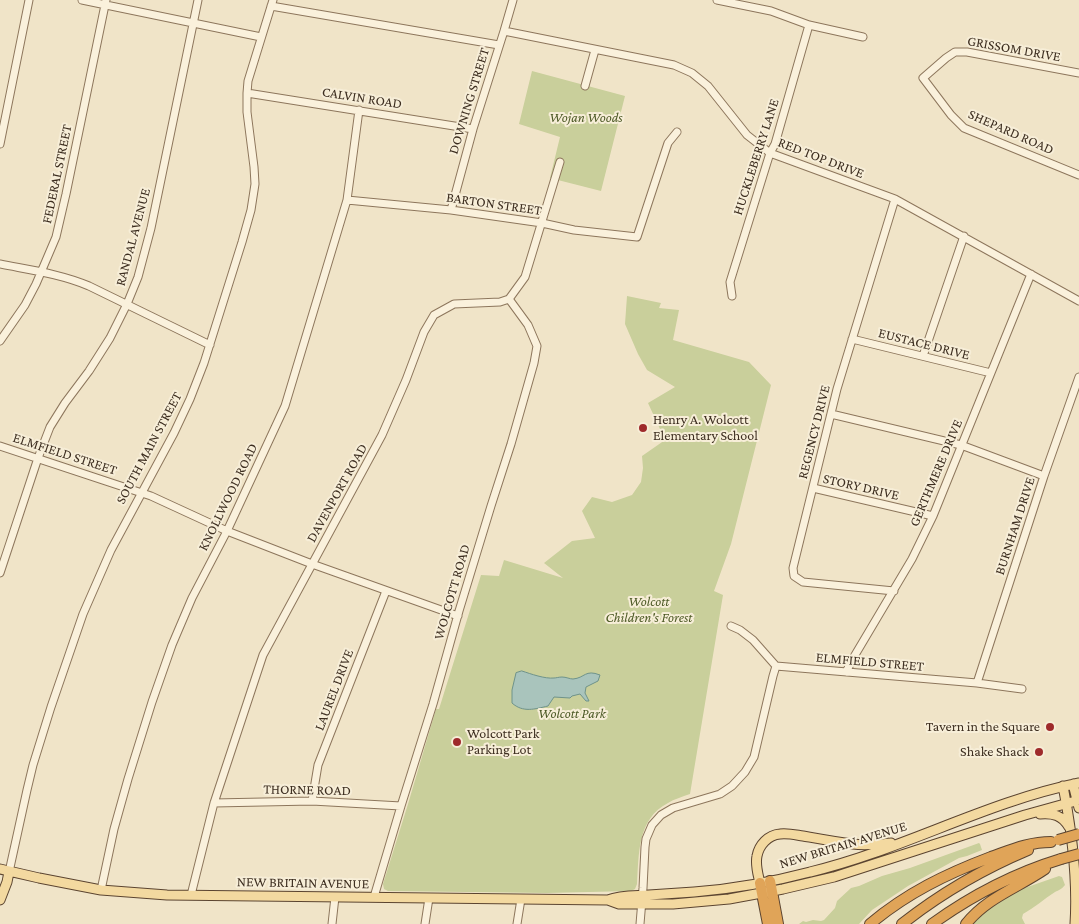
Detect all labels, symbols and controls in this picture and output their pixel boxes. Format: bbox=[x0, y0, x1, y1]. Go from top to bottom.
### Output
street label: GRISSOM DRIVE bbox=[966, 33, 1062, 65]
street label: DOWNING STREET bbox=[445, 46, 493, 156]
street label: CALVIN ROAD bbox=[321, 83, 403, 113]
street label: HUCKLEBERRY LANE bbox=[729, 97, 783, 217]
street label: SHEPARD ROAD bbox=[966, 106, 1056, 158]
park label: Wojan Woods bbox=[549, 110, 623, 126]
street label: FEDERAL STREET bbox=[38, 123, 76, 225]
street label: RED TOP DRIVE bbox=[776, 134, 866, 182]
street label: RANDAL AVENUE bbox=[112, 186, 154, 288]
street label: BARTON STREET bbox=[445, 189, 543, 219]
street label: EUSTACE DRIVE bbox=[877, 325, 971, 363]
street label: REGENCY DRIVE bbox=[794, 383, 834, 481]
street label: SOUTH MAIN STREET bbox=[112, 389, 186, 507]
place label: Henry A. Wolcott Elementary School bbox=[653, 412, 758, 444]
street label: GERTHMERE DRIVE bbox=[906, 417, 966, 529]
marker: Henry A. Wolcott Elementary School bbox=[637, 422, 649, 434]
street label: ELMFIELD STREET bbox=[11, 429, 119, 479]
street label: KNOLLWOOD ROAD bbox=[195, 441, 261, 553]
street label: DAVENPORT ROAD bbox=[303, 441, 371, 545]
street label: STORY DRIVE bbox=[821, 470, 901, 504]
street label: BURNHAM DRIVE bbox=[991, 475, 1039, 577]
street label: WOLCOTT ROAD bbox=[430, 542, 474, 642]
park label: Wolcott Children's Forest bbox=[606, 594, 692, 626]
street label: LAUREL DRIVE bbox=[311, 647, 357, 733]
street label: ELMFIELD STREET bbox=[815, 649, 925, 675]
park label: Wolcott Park bbox=[538, 706, 606, 722]
place label: Tavern in the Square bbox=[926, 719, 1040, 735]
marker: Tavern in the Square bbox=[1044, 721, 1056, 733]
place label: Wolcott Park Parking Lot bbox=[467, 726, 539, 759]
marker: Wolcott Park Parking Lot bbox=[451, 736, 463, 748]
place label: Shake Shack bbox=[960, 744, 1029, 760]
marker: Shake Shack bbox=[1033, 746, 1045, 758]
street label: THORNE ROAD bbox=[263, 781, 351, 799]
street label: NEW BRITAIN AVENUE bbox=[777, 818, 909, 872]
street label: NEW BRITAIN AVENUE bbox=[237, 873, 369, 893]

